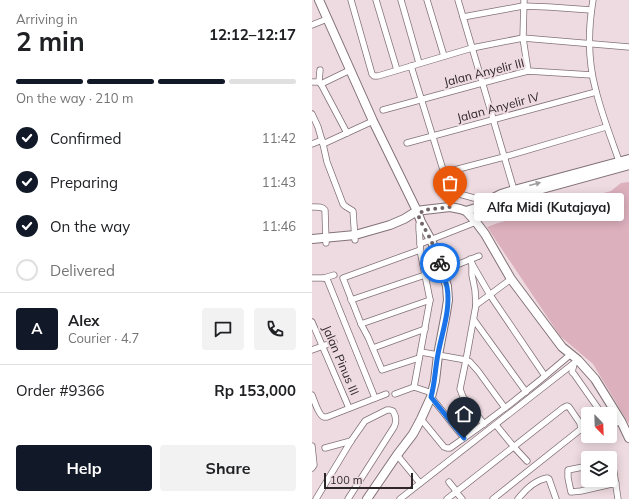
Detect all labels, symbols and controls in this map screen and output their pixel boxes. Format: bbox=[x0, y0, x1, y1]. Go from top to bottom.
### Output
text: Arriving in bbox=[16, 11, 78, 27]
text: 2 min bbox=[16, 25, 85, 58]
text: 12:12–12:17 bbox=[209, 25, 296, 44]
street label: Jalan Anyelir III bbox=[442, 55, 526, 89]
street label: Jalan Anyelir IV bbox=[455, 89, 541, 125]
text: On the way · 210 m bbox=[16, 90, 133, 106]
icon: check bbox=[16, 127, 38, 149]
text: Confirmed bbox=[50, 129, 121, 148]
text: 11:42 bbox=[262, 130, 296, 146]
pin bbox=[433, 166, 467, 207]
icon: check bbox=[16, 171, 38, 193]
icon: bag bbox=[439, 172, 461, 194]
text: Preparing bbox=[50, 173, 118, 192]
text: 11:43 bbox=[262, 174, 296, 190]
one-way arrow bbox=[530, 181, 542, 187]
callout: Alfa Midi (Kutajaya) bbox=[474, 193, 624, 221]
text: Alfa Midi (Kutajaya) bbox=[487, 199, 611, 215]
icon: check bbox=[16, 215, 38, 237]
text: On the way bbox=[50, 217, 130, 236]
text: 11:46 bbox=[262, 218, 296, 234]
courier bbox=[420, 243, 460, 283]
icon: bike bbox=[429, 252, 451, 274]
text: Delivered bbox=[50, 261, 115, 280]
button: chat bbox=[202, 308, 244, 350]
button: phone bbox=[254, 308, 296, 350]
text: Alex bbox=[68, 311, 100, 330]
text: A bbox=[31, 319, 43, 338]
street label: Jalan Pinus III bbox=[320, 323, 362, 397]
text: Courier · 4.7 bbox=[68, 330, 139, 346]
text: Order #9366 bbox=[16, 381, 104, 400]
text: Rp 153,000 bbox=[214, 381, 296, 400]
pin bbox=[447, 397, 481, 438]
icon: home bbox=[453, 403, 475, 425]
north arrow bbox=[581, 407, 617, 443]
map controls bbox=[581, 407, 617, 487]
button: Help bbox=[16, 445, 152, 491]
button: Share bbox=[160, 445, 296, 491]
button: layers bbox=[581, 451, 617, 487]
scale bar bbox=[324, 471, 413, 490]
text: 100 m bbox=[330, 473, 362, 487]

